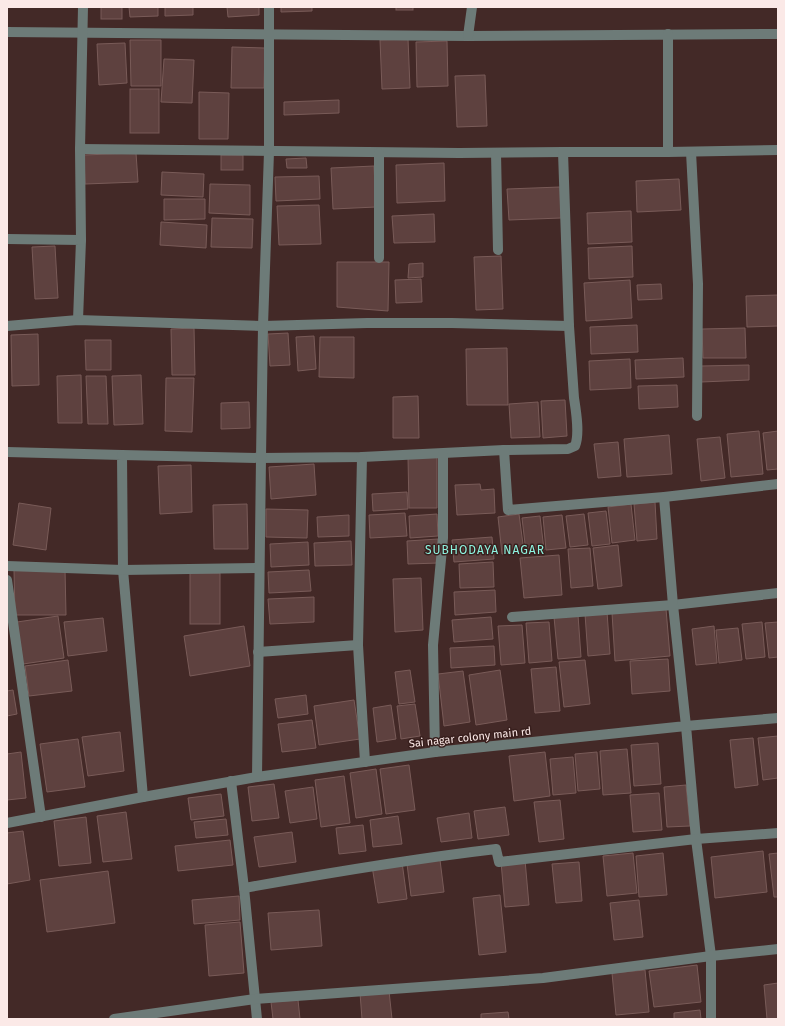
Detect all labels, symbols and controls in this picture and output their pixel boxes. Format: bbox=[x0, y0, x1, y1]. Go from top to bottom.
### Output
district label: SUBHODAYA NAGAR bbox=[425, 543, 545, 557]
street label: Sai nagar colony main rd bbox=[408, 725, 532, 750]

